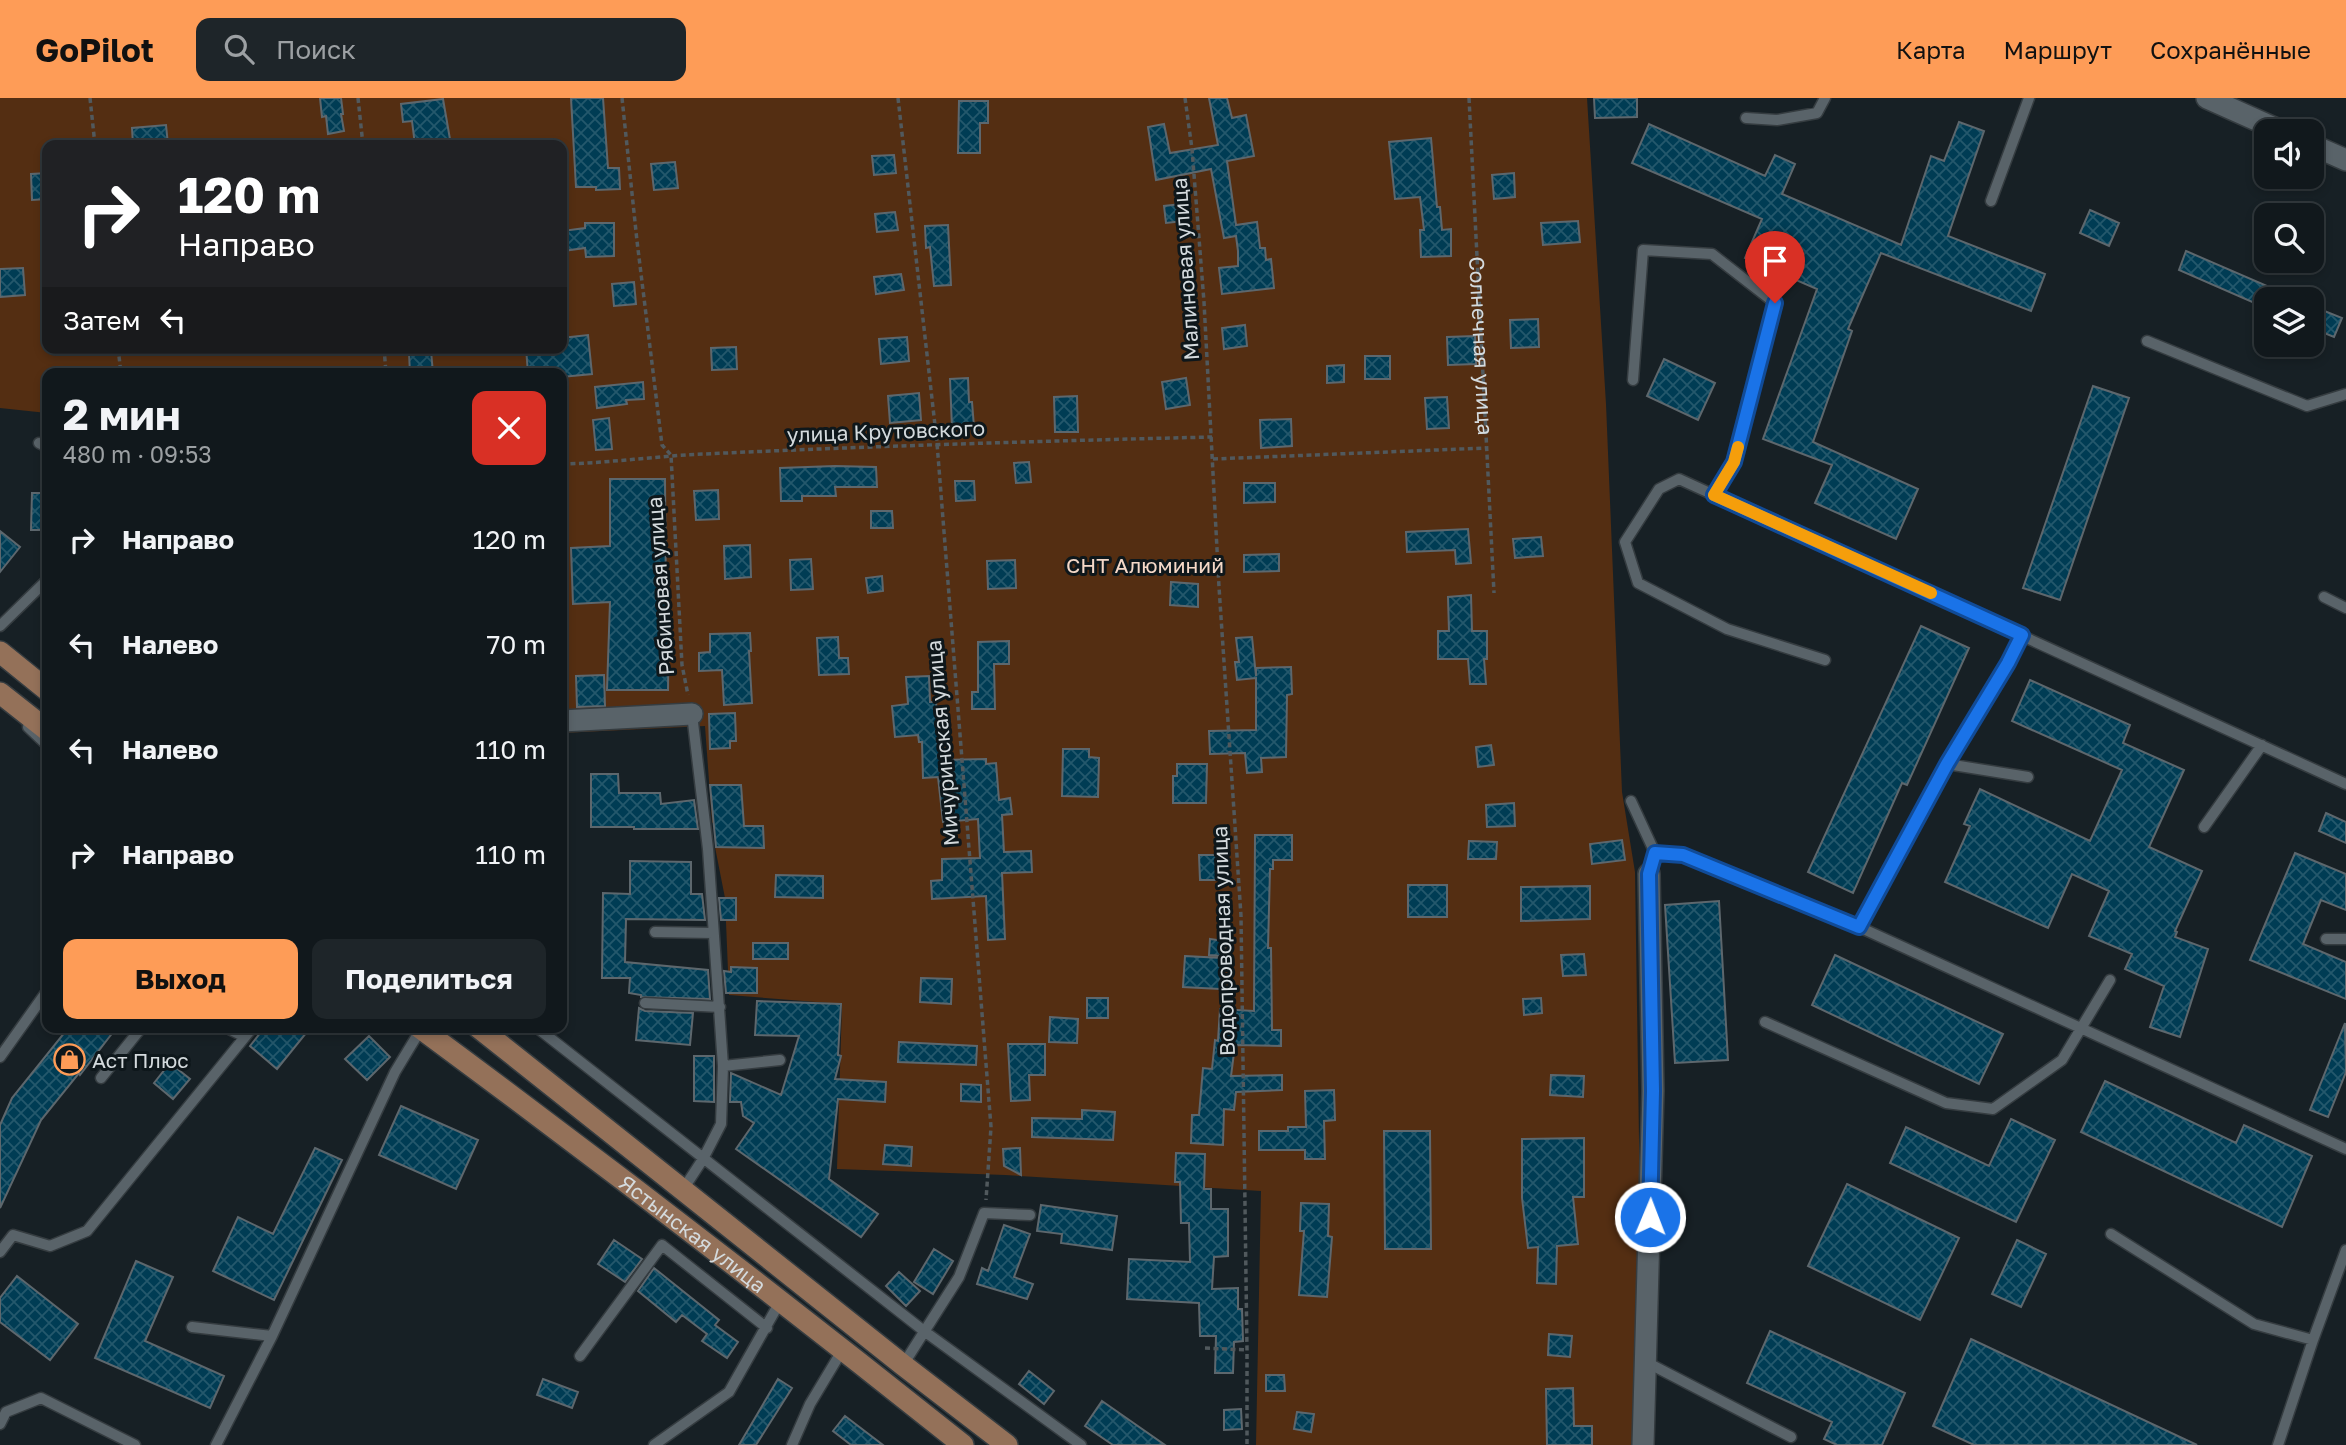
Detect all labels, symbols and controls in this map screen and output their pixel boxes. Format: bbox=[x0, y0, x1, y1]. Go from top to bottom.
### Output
search box bbox=[196, 18, 686, 81]
text: GoPilot bbox=[35, 30, 154, 69]
icon: search bbox=[220, 30, 258, 68]
text: Поиск bbox=[276, 34, 356, 65]
text: Карта bbox=[1896, 35, 1966, 64]
text: Маршрут bbox=[2004, 35, 2112, 64]
text: Сохранённые bbox=[2150, 35, 2311, 64]
map controls bbox=[2254, 119, 2324, 357]
button: sound bbox=[2254, 119, 2324, 189]
text: 120 m bbox=[178, 165, 320, 224]
icon: right bbox=[63, 168, 154, 259]
street label: Малиновая улица bbox=[1166, 177, 1204, 361]
button: search bbox=[2254, 203, 2324, 273]
text: Направо bbox=[178, 225, 315, 263]
pin bbox=[1745, 231, 1805, 303]
icon: arrive bbox=[1756, 242, 1794, 280]
street label: Солнечная улица bbox=[1464, 256, 1499, 436]
button: layers bbox=[2254, 287, 2324, 357]
icon: left bbox=[154, 301, 192, 339]
text: Затем bbox=[63, 305, 140, 336]
text: 2 мин bbox=[63, 389, 181, 439]
button: close bbox=[472, 391, 546, 465]
street label: улица Крутовского bbox=[786, 415, 986, 447]
text: 480 m · 09:53 bbox=[63, 440, 212, 468]
street label: Рябиновая улица bbox=[641, 496, 679, 676]
icon: right bbox=[63, 521, 101, 559]
text: Направо bbox=[122, 524, 234, 555]
text: 120 m bbox=[473, 524, 546, 555]
park label: СНТ Алюминий bbox=[1066, 552, 1224, 578]
icon: left bbox=[63, 626, 101, 664]
text: Налево bbox=[122, 629, 218, 660]
text: 70 m bbox=[487, 629, 546, 660]
street label: Мичуринская улица bbox=[920, 639, 964, 847]
icon: left bbox=[63, 731, 101, 769]
text: Налево bbox=[122, 734, 218, 765]
text: 110 m bbox=[475, 734, 546, 765]
street label: Водопроводная улица bbox=[1206, 825, 1240, 1057]
icon: right bbox=[63, 836, 101, 874]
text: Направо bbox=[122, 839, 234, 870]
text: 110 m bbox=[475, 839, 546, 870]
button: Выход bbox=[63, 939, 298, 1019]
button: Поделиться bbox=[312, 939, 546, 1019]
shop icon: Аст Плюс bbox=[52, 1043, 86, 1077]
place label: Аст Плюс bbox=[92, 1047, 189, 1073]
street label: Ястынская улица bbox=[614, 1169, 771, 1298]
position arrow bbox=[1613, 1180, 1687, 1254]

